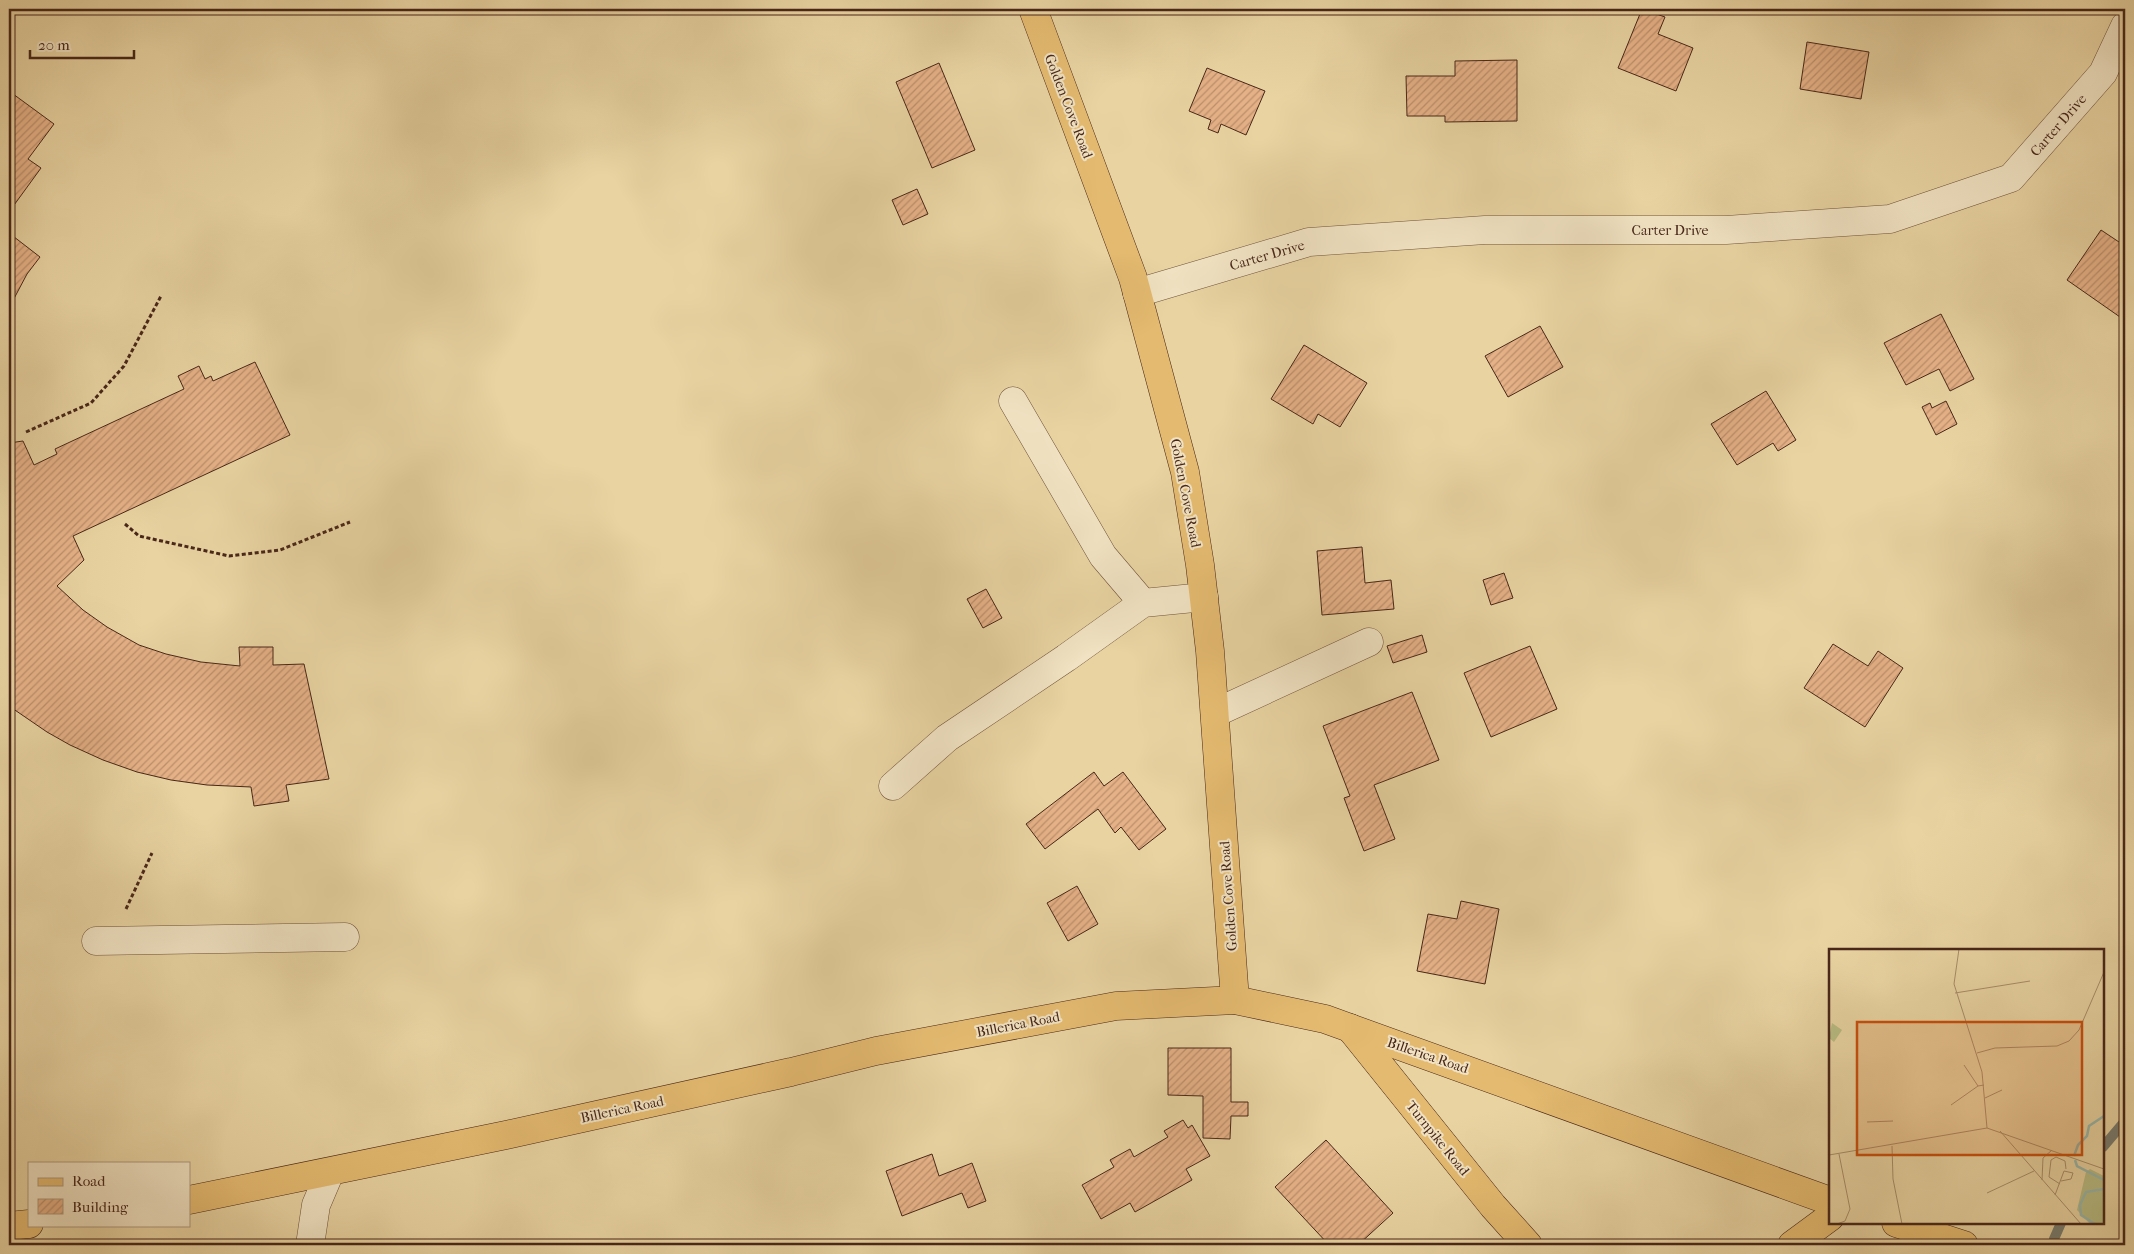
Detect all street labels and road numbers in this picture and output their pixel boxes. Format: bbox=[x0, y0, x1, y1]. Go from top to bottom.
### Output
street label: Golden Cove Road bbox=[1041, 52, 1096, 161]
street label: Carter Drive bbox=[2027, 91, 2090, 160]
street label: Carter Drive bbox=[1631, 222, 1709, 239]
street label: Carter Drive bbox=[1228, 237, 1307, 274]
street label: Golden Cove Road bbox=[1167, 437, 1204, 549]
street label: Golden Cove Road bbox=[1216, 840, 1241, 952]
street label: Billerica Road bbox=[975, 1008, 1062, 1041]
street label: Billerica Road bbox=[1385, 1034, 1471, 1077]
street label: Billerica Road bbox=[579, 1092, 666, 1127]
street label: Turnpike Road bbox=[1402, 1098, 1473, 1179]

